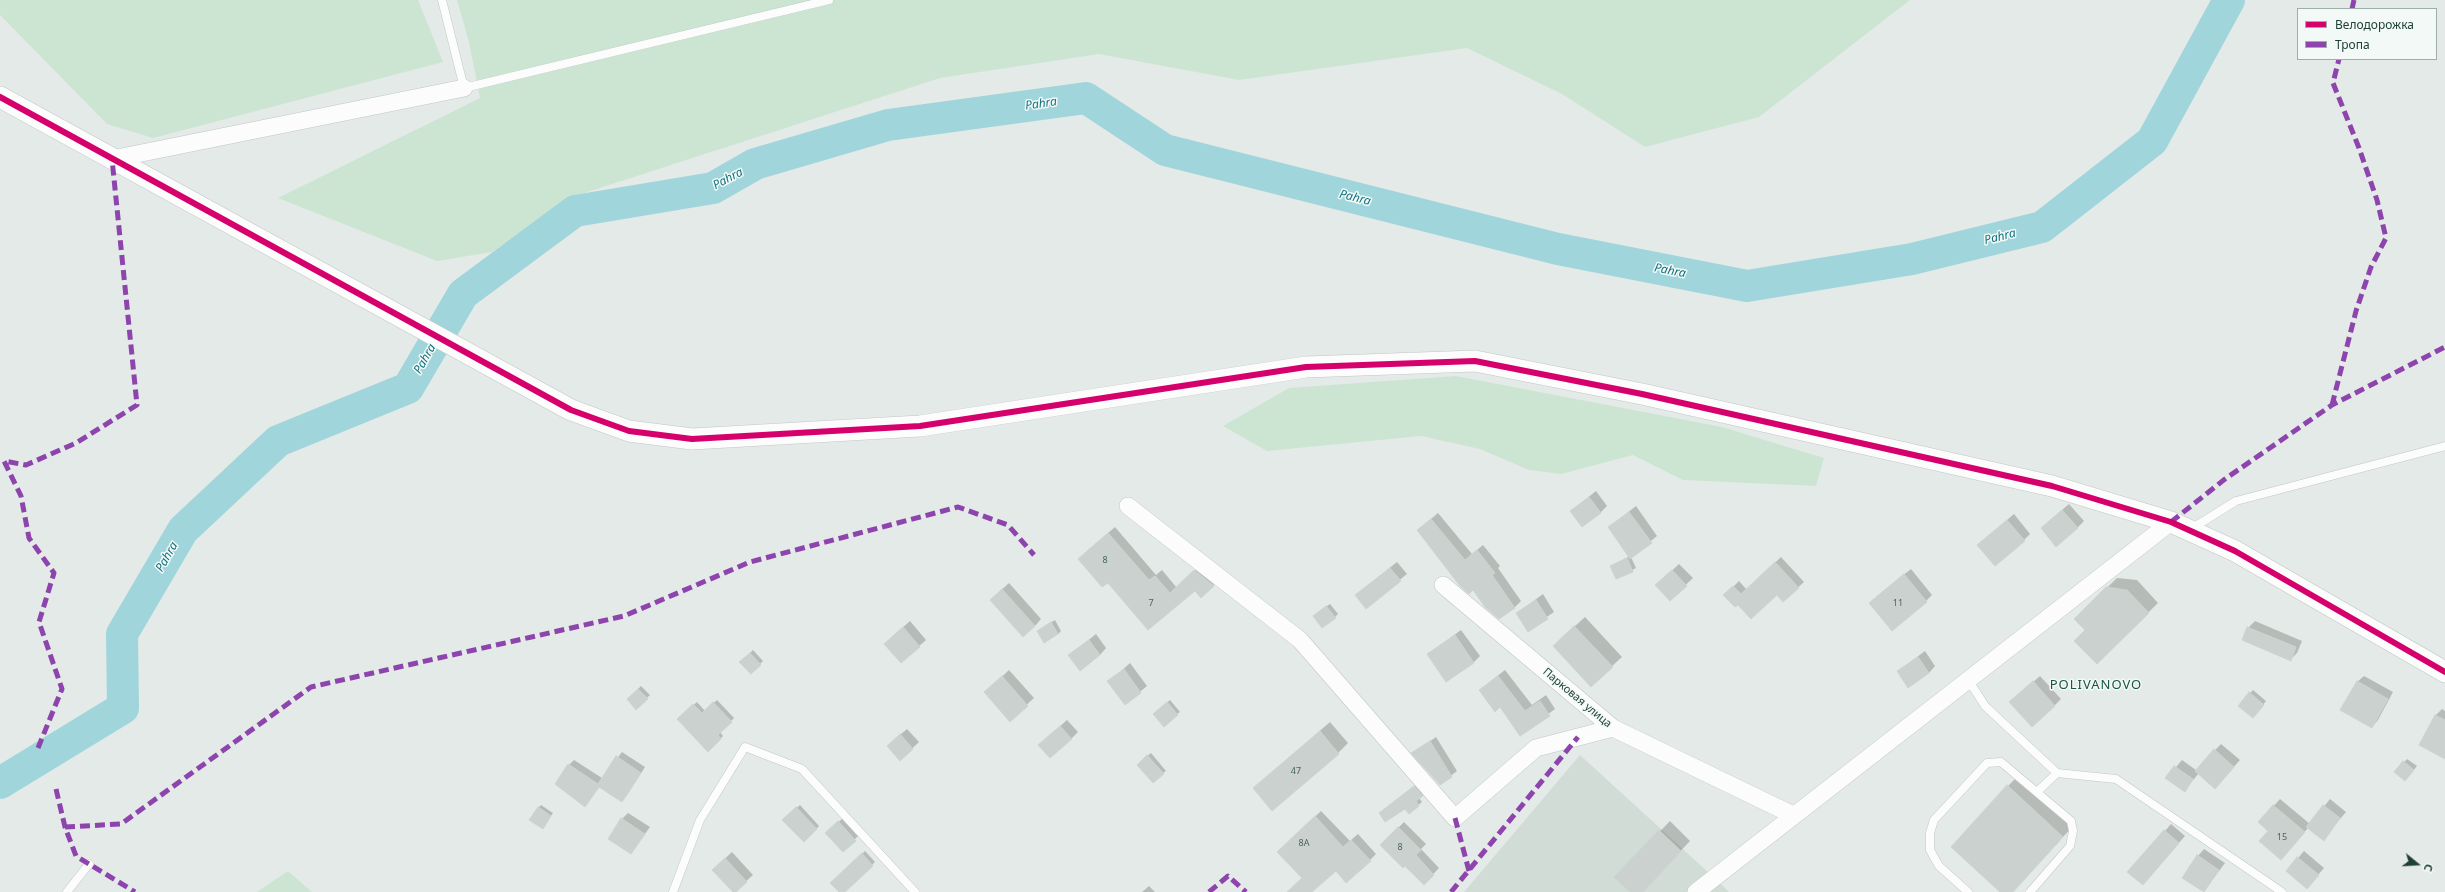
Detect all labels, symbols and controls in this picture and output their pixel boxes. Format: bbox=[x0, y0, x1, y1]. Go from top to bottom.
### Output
legend bbox=[2297, 8, 2437, 60]
text: Велодорожка bbox=[2335, 16, 2414, 33]
text: Тропа bbox=[2335, 36, 2370, 53]
water label: Pahra bbox=[1024, 95, 1058, 113]
water label: Pahra bbox=[711, 165, 745, 193]
water label: Pahra bbox=[1338, 187, 1372, 209]
water label: Pahra bbox=[1983, 226, 2017, 248]
water label: Pahra bbox=[1653, 261, 1687, 281]
water label: Pahra bbox=[411, 342, 439, 376]
water label: Pahra bbox=[153, 540, 181, 574]
house number: 8 bbox=[1102, 555, 1108, 565]
house number: 7 bbox=[1148, 598, 1154, 608]
house number: 11 bbox=[1893, 598, 1903, 608]
street label: Парковая улица bbox=[1540, 665, 1614, 731]
district label: POLIVANOVO bbox=[2050, 677, 2142, 693]
house number: 47 bbox=[1291, 766, 1301, 776]
house number: 15 bbox=[2277, 832, 2287, 842]
house number: 8А bbox=[1299, 838, 1309, 848]
house number: 8 bbox=[1397, 842, 1403, 852]
north arrow bbox=[2397, 844, 2437, 884]
text: С bbox=[2421, 862, 2437, 874]

